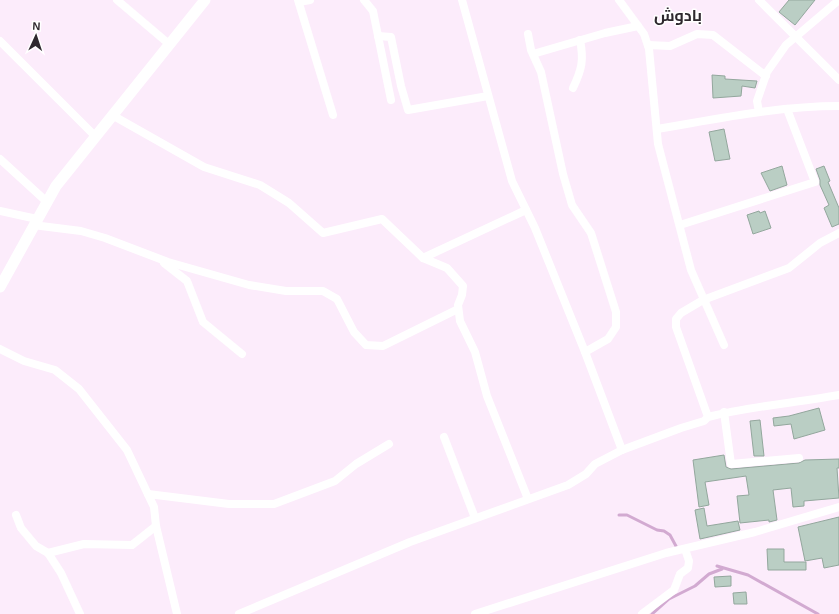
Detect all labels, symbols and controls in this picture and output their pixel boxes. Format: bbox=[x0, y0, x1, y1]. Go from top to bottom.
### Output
district label: بادوش bbox=[654, 7, 702, 25]
north arrow bbox=[16, 16, 56, 56]
text: N bbox=[32, 20, 41, 32]

